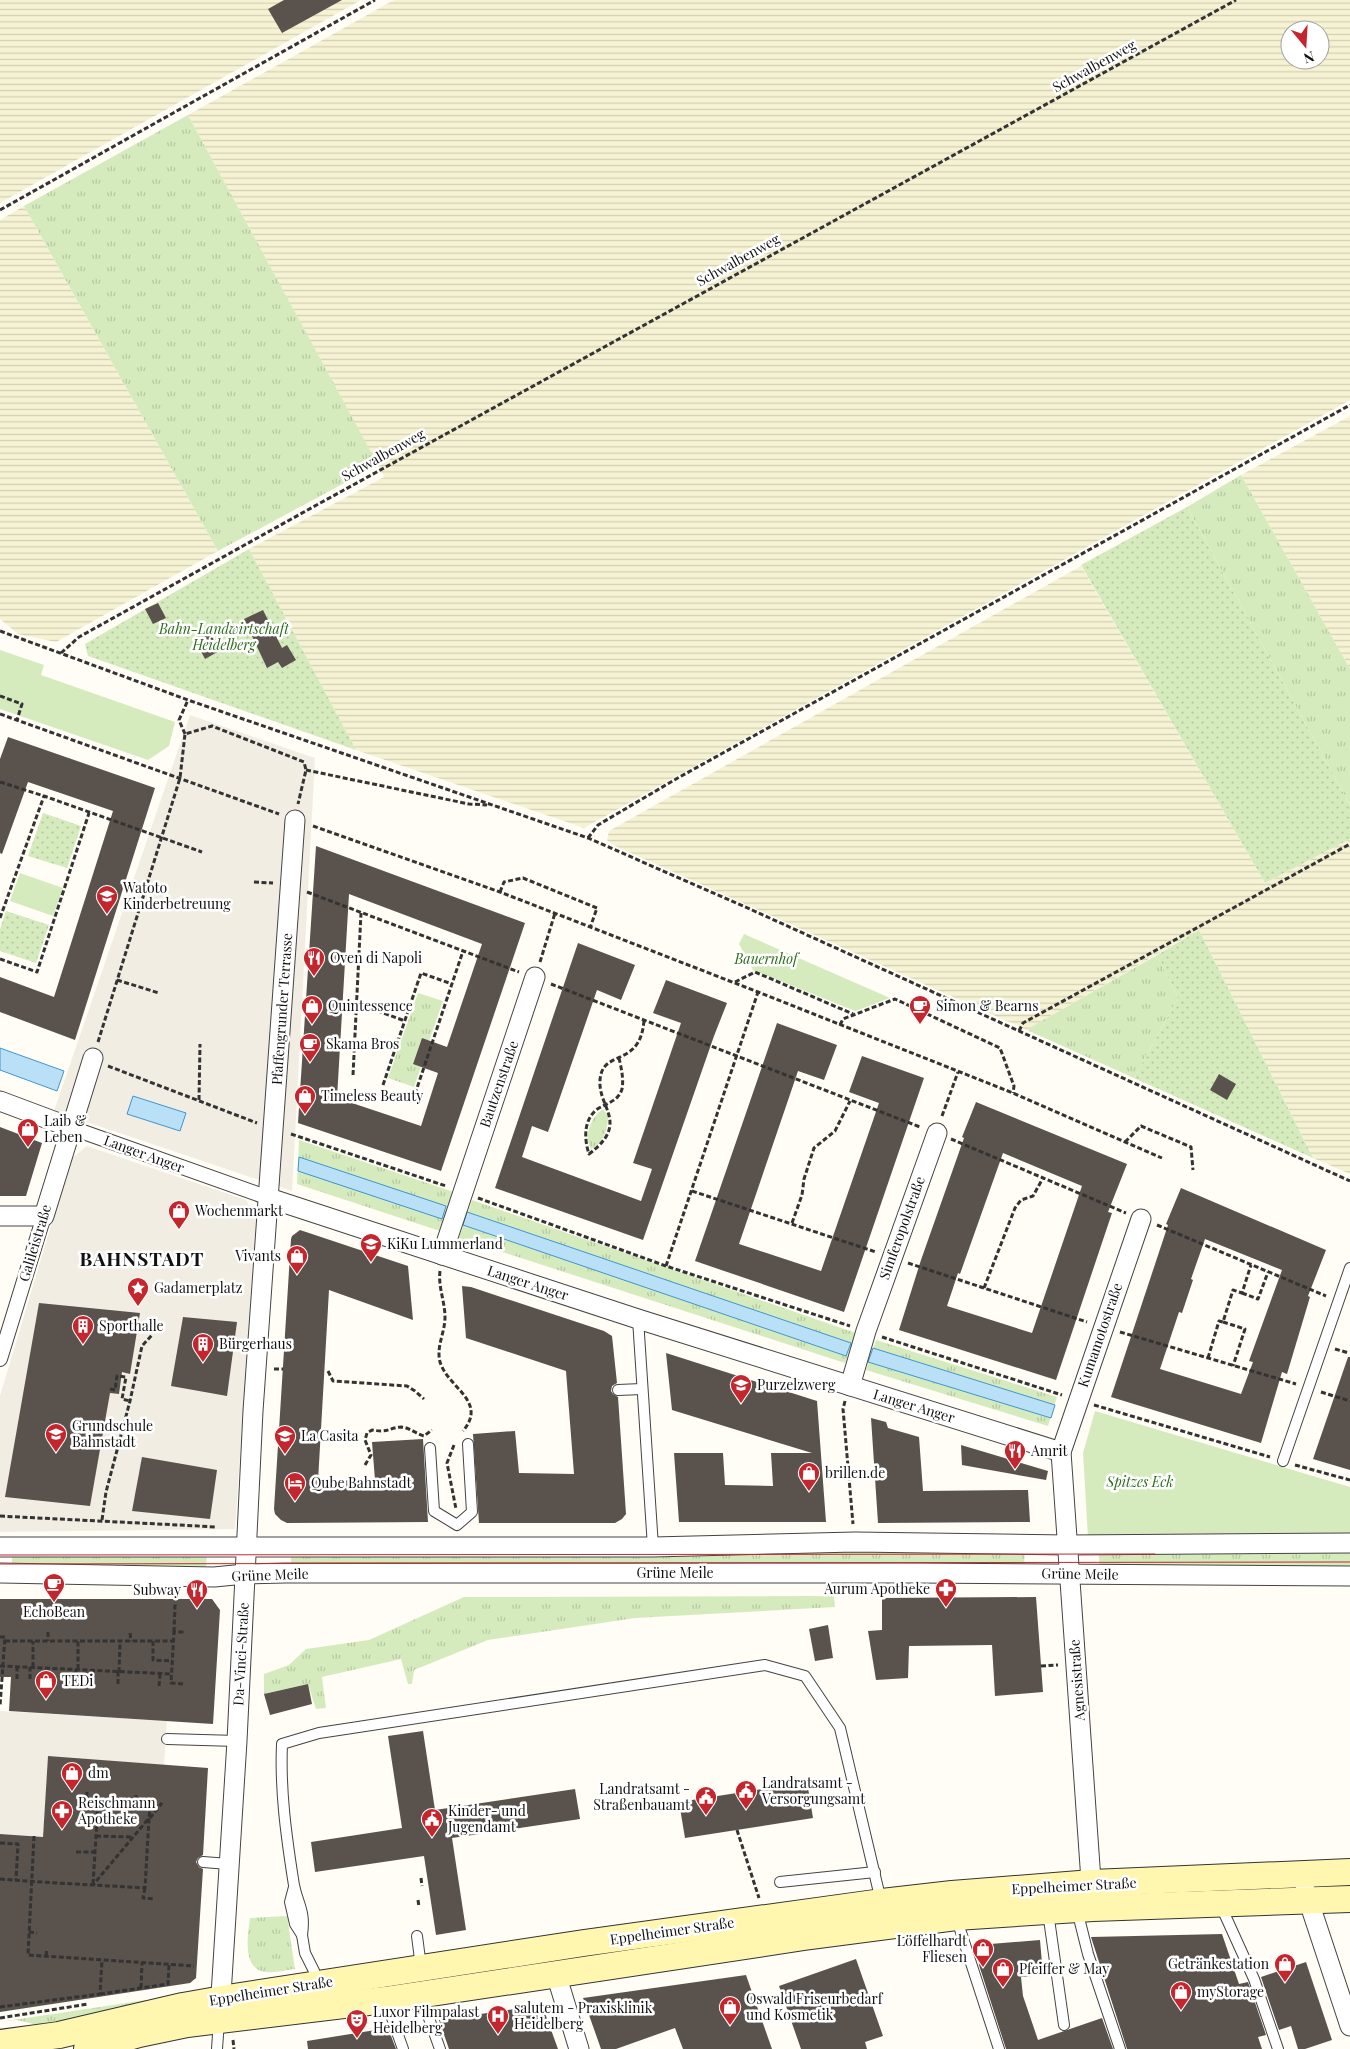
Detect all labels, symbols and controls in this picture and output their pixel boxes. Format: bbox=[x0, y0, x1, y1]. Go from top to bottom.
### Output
north arrow bbox=[1280, 20, 1330, 70]
street label: Schwalbenweg bbox=[1049, 35, 1139, 96]
text: N bbox=[1301, 47, 1317, 68]
street label: Schwalbenweg bbox=[693, 229, 783, 290]
street label: Schwalbenweg bbox=[338, 424, 428, 485]
park label: Bahn-Landwirtschaft Heidelberg bbox=[158, 619, 290, 654]
place label: Watoto Kinderbetreuung bbox=[122, 878, 231, 913]
school or university icon: Watoto Kinderbetreuung bbox=[95, 884, 119, 915]
street label: Pfaffengrunder Terrasse bbox=[267, 932, 296, 1086]
restaurant icon: Oven di Napoli bbox=[302, 946, 326, 977]
place label: Oven di Napoli bbox=[330, 948, 422, 967]
park label: Bauernhof bbox=[733, 949, 800, 968]
shop icon: Quintessence bbox=[300, 994, 324, 1025]
cafe icon: Simon & Bearns bbox=[908, 994, 932, 1025]
place label: Quintessence bbox=[328, 996, 413, 1015]
place label: Simon & Bearns bbox=[936, 996, 1038, 1015]
cafe icon: Skama Bros bbox=[298, 1032, 322, 1063]
place label: Skama Bros bbox=[326, 1034, 399, 1053]
street label: Bautzenstraße bbox=[475, 1038, 522, 1130]
shop icon: Timeless Beauty bbox=[293, 1084, 317, 1115]
place label: Timeless Beauty bbox=[321, 1086, 423, 1105]
place label: Laib & Leben bbox=[44, 1111, 87, 1146]
shop icon: Laib & Leben bbox=[16, 1117, 40, 1148]
street label: Langer Anger bbox=[101, 1130, 188, 1177]
street label: Simferopolstraße bbox=[874, 1174, 929, 1282]
shop icon: Wochenmarkt bbox=[167, 1199, 191, 1230]
place label: Wochenmarkt bbox=[194, 1201, 284, 1220]
street label: Galileistraße bbox=[14, 1202, 55, 1284]
school or university icon: KiKu Lummerland bbox=[359, 1232, 383, 1263]
place label: KiKu Lummerland bbox=[387, 1234, 503, 1253]
shop icon: Vivants bbox=[285, 1244, 309, 1275]
district label: BAHNSTADT bbox=[79, 1245, 205, 1271]
place label: Vivants bbox=[234, 1246, 281, 1265]
street label: Langer Anger bbox=[485, 1260, 572, 1305]
place icon: Gadamerplatz bbox=[126, 1276, 150, 1307]
place label: Gadamerplatz bbox=[154, 1278, 243, 1297]
street label: Kumamotostraße bbox=[1073, 1280, 1126, 1390]
building icon: Sporthalle bbox=[71, 1314, 95, 1345]
place label: Sporthalle bbox=[99, 1316, 164, 1335]
building icon: Bürgerhaus bbox=[191, 1332, 215, 1363]
place label: Bürgerhaus bbox=[219, 1334, 292, 1353]
school or university icon: Purzelzwerg bbox=[729, 1373, 753, 1404]
place label: Purzelzwerg bbox=[757, 1375, 836, 1394]
street label: Langer Anger bbox=[871, 1384, 958, 1427]
place label: Grundschule Bahnstadt bbox=[72, 1416, 153, 1451]
school or university icon: Grundschule Bahnstadt bbox=[44, 1422, 68, 1453]
school or university icon: La Casita bbox=[273, 1424, 297, 1455]
place label: La Casita bbox=[301, 1426, 358, 1445]
restaurant icon: Amrit bbox=[1003, 1439, 1027, 1470]
place label: Amrit bbox=[1030, 1441, 1069, 1460]
shop icon: brillen.de bbox=[797, 1461, 821, 1492]
place label: brillen.de bbox=[825, 1463, 885, 1482]
hotel icon: Qube Bahnstadt bbox=[283, 1471, 307, 1502]
park label: Spitzes Eck bbox=[1105, 1472, 1174, 1491]
place label: Qube Bahnstadt bbox=[311, 1473, 413, 1492]
street label: Grüne Meile bbox=[636, 1563, 714, 1582]
street label: Grüne Meile bbox=[1041, 1563, 1119, 1584]
street label: Grüne Meile bbox=[231, 1564, 309, 1585]
cafe icon: EchoBean bbox=[42, 1572, 66, 1603]
pharmacy icon: Aurum Apotheke bbox=[934, 1577, 958, 1608]
restaurant icon: Subway bbox=[185, 1578, 209, 1609]
place label: Aurum Apotheke bbox=[823, 1579, 930, 1598]
place label: Subway bbox=[133, 1580, 181, 1599]
place label: EchoBean bbox=[23, 1602, 86, 1621]
street label: Da-Vinci-Straße bbox=[228, 1602, 253, 1706]
street label: Agnesistraße bbox=[1064, 1639, 1089, 1722]
shop icon: TEDi bbox=[34, 1669, 58, 1700]
place label: TEDi bbox=[62, 1671, 93, 1690]
shop icon: dm bbox=[60, 1761, 84, 1792]
place label: dm bbox=[88, 1763, 109, 1782]
place label: Landratsamt - Versorgungsamt bbox=[761, 1773, 866, 1808]
place label: Landratsamt - Straßenbauamt bbox=[593, 1779, 691, 1814]
public building icon: Landratsamt - Versorgungsamt bbox=[734, 1779, 758, 1810]
public building icon: Landratsamt - Straßenbauamt bbox=[694, 1785, 718, 1816]
place label: Reischmann Apotheke bbox=[77, 1793, 156, 1828]
pharmacy icon: Reischmann Apotheke bbox=[50, 1799, 74, 1830]
place label: Kinder- und Jugendamt bbox=[447, 1801, 526, 1836]
public building icon: Kinder- und Jugendamt bbox=[420, 1807, 444, 1838]
street label: Eppelheimer Straße bbox=[1011, 1873, 1137, 1898]
street label: Eppelheimer Straße bbox=[609, 1912, 735, 1949]
place label: Löffelhardt Fliesen bbox=[897, 1931, 968, 1966]
shop icon: Löffelhardt Fliesen bbox=[971, 1937, 995, 1968]
shop icon: Getränkestation bbox=[1273, 1952, 1297, 1983]
place label: Getränkestation bbox=[1168, 1954, 1270, 1973]
shop icon: Pfeiffer & May bbox=[991, 1957, 1015, 1988]
place label: Pfeiffer & May bbox=[1019, 1959, 1109, 1978]
street label: Eppelheimer Straße bbox=[208, 1971, 334, 2010]
shop icon: myStorage bbox=[1169, 1980, 1193, 2011]
place label: myStorage bbox=[1197, 1982, 1264, 2001]
place label: Oswald Friseurbedarf und Kosmetik bbox=[746, 1989, 884, 2024]
shop icon: Oswald Friseurbedarf und Kosmetik bbox=[718, 1995, 742, 2026]
place label: salutem - Praxisklinik Heidelberg bbox=[514, 1998, 653, 2033]
place label: Luxor Filmpalast Heidelberg bbox=[373, 2002, 480, 2037]
hospital icon: salutem - Praxisklinik Heidelberg bbox=[486, 2004, 510, 2035]
theatre icon: Luxor Filmpalast Heidelberg bbox=[345, 2008, 369, 2039]

